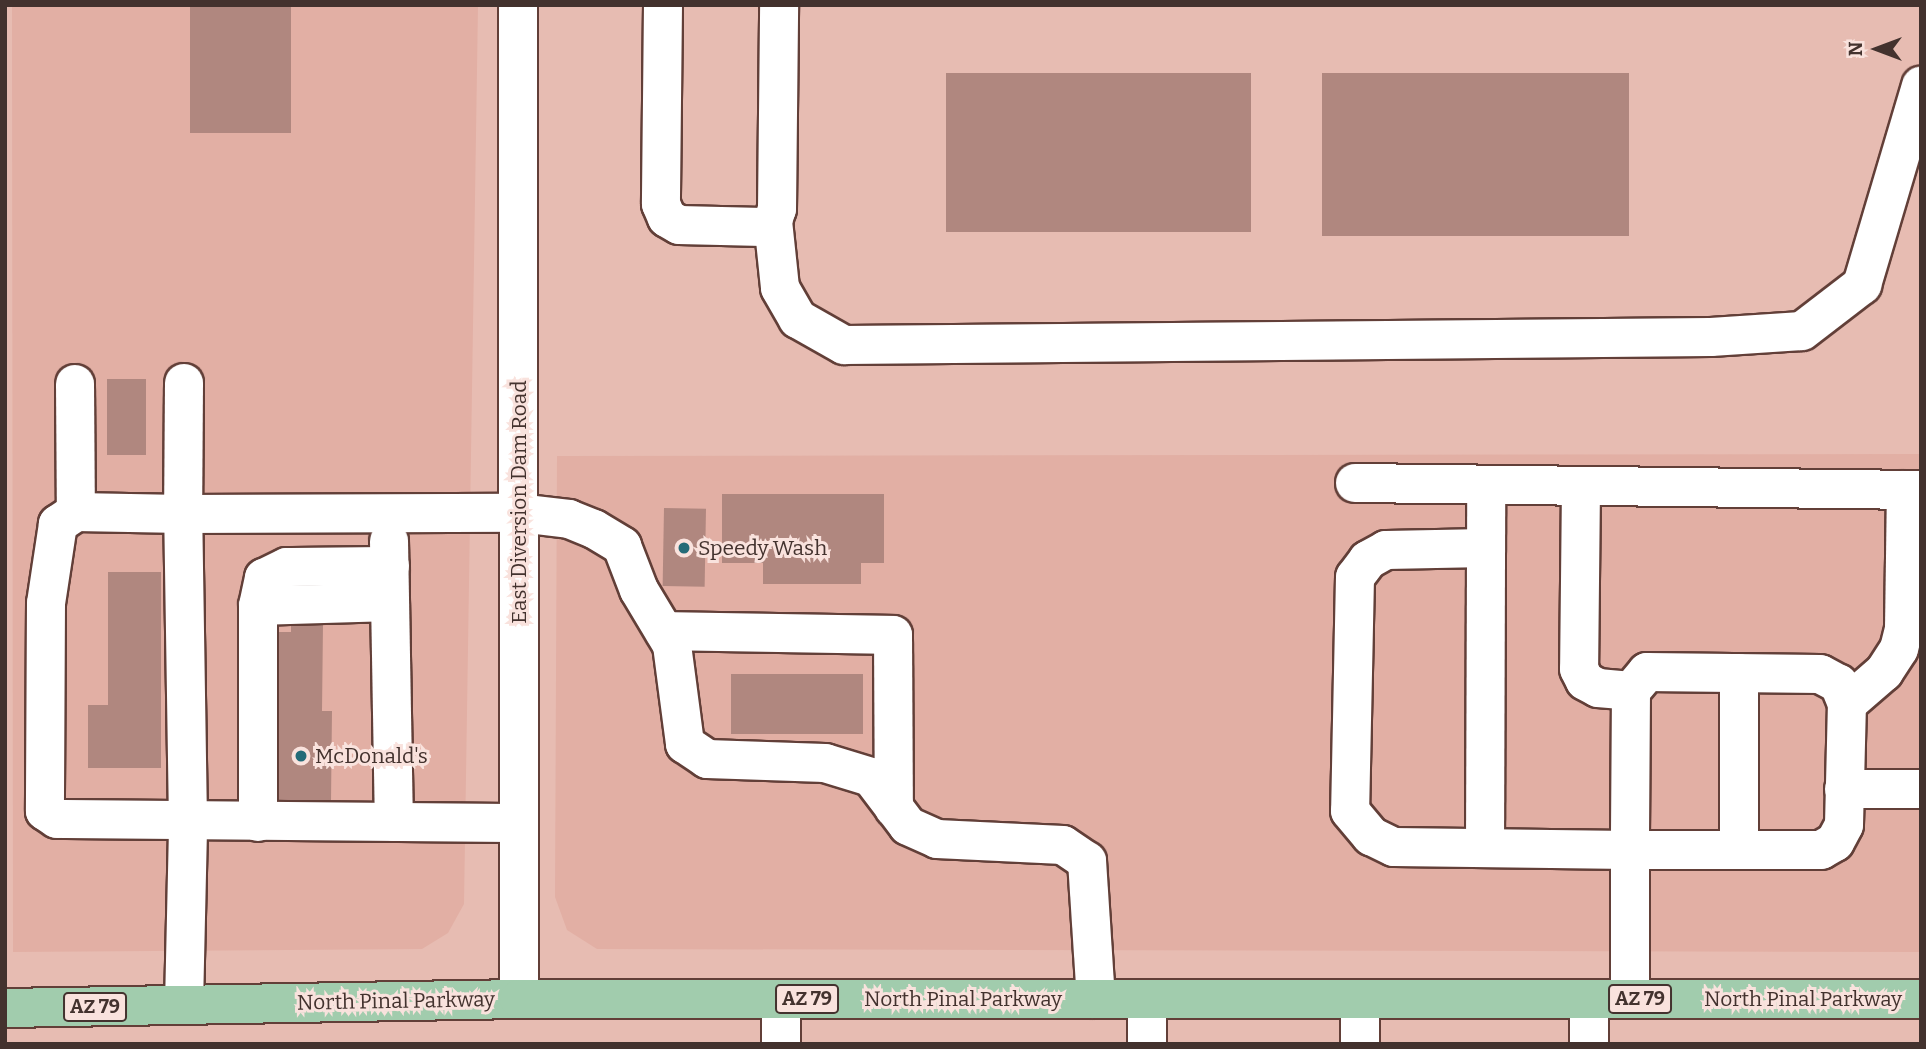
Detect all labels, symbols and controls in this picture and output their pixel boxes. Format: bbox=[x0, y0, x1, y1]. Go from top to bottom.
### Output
north arrow bbox=[1842, 14, 1912, 84]
text: N bbox=[1844, 42, 1867, 56]
street label: East Diversion Dam Road bbox=[506, 380, 532, 624]
place label: Speedy Wash bbox=[698, 535, 827, 561]
marker: Speedy Wash bbox=[676, 540, 692, 556]
place label: McDonald's bbox=[315, 743, 428, 769]
marker: McDonald's bbox=[293, 748, 309, 764]
road number: AZ 79 bbox=[774, 984, 840, 1015]
road number: AZ 79 bbox=[1607, 984, 1673, 1015]
street label: North Pinal Parkway bbox=[864, 986, 1062, 1012]
street label: North Pinal Parkway bbox=[1704, 986, 1902, 1012]
street label: North Pinal Parkway bbox=[297, 987, 495, 1015]
road number: AZ 79 bbox=[62, 992, 128, 1023]

